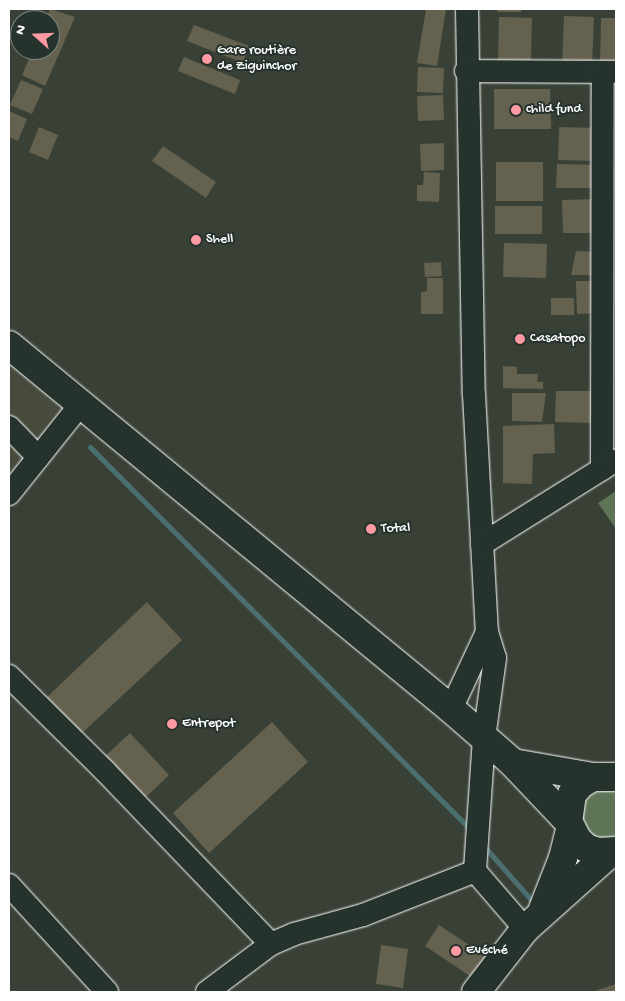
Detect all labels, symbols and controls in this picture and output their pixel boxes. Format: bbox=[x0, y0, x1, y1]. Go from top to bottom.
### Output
north arrow bbox=[10, 10, 60, 60]
text: N bbox=[12, 23, 31, 37]
place label: Gare routière de Ziguinchor bbox=[217, 43, 297, 75]
marker: Gare routière de Ziguinchor bbox=[201, 53, 213, 65]
place label: child fund bbox=[526, 102, 582, 118]
marker: child fund bbox=[510, 104, 522, 116]
place label: Shell bbox=[206, 232, 233, 248]
marker: Shell bbox=[190, 234, 202, 246]
place label: Casatopo bbox=[530, 331, 585, 347]
marker: Casatopo bbox=[514, 333, 526, 345]
place label: Total bbox=[381, 521, 410, 537]
marker: Total bbox=[365, 523, 377, 535]
place label: Entrepot bbox=[182, 716, 235, 732]
marker: Entrepot bbox=[166, 718, 178, 730]
place label: Evéché bbox=[466, 943, 508, 959]
marker: Evéché bbox=[450, 945, 462, 957]

